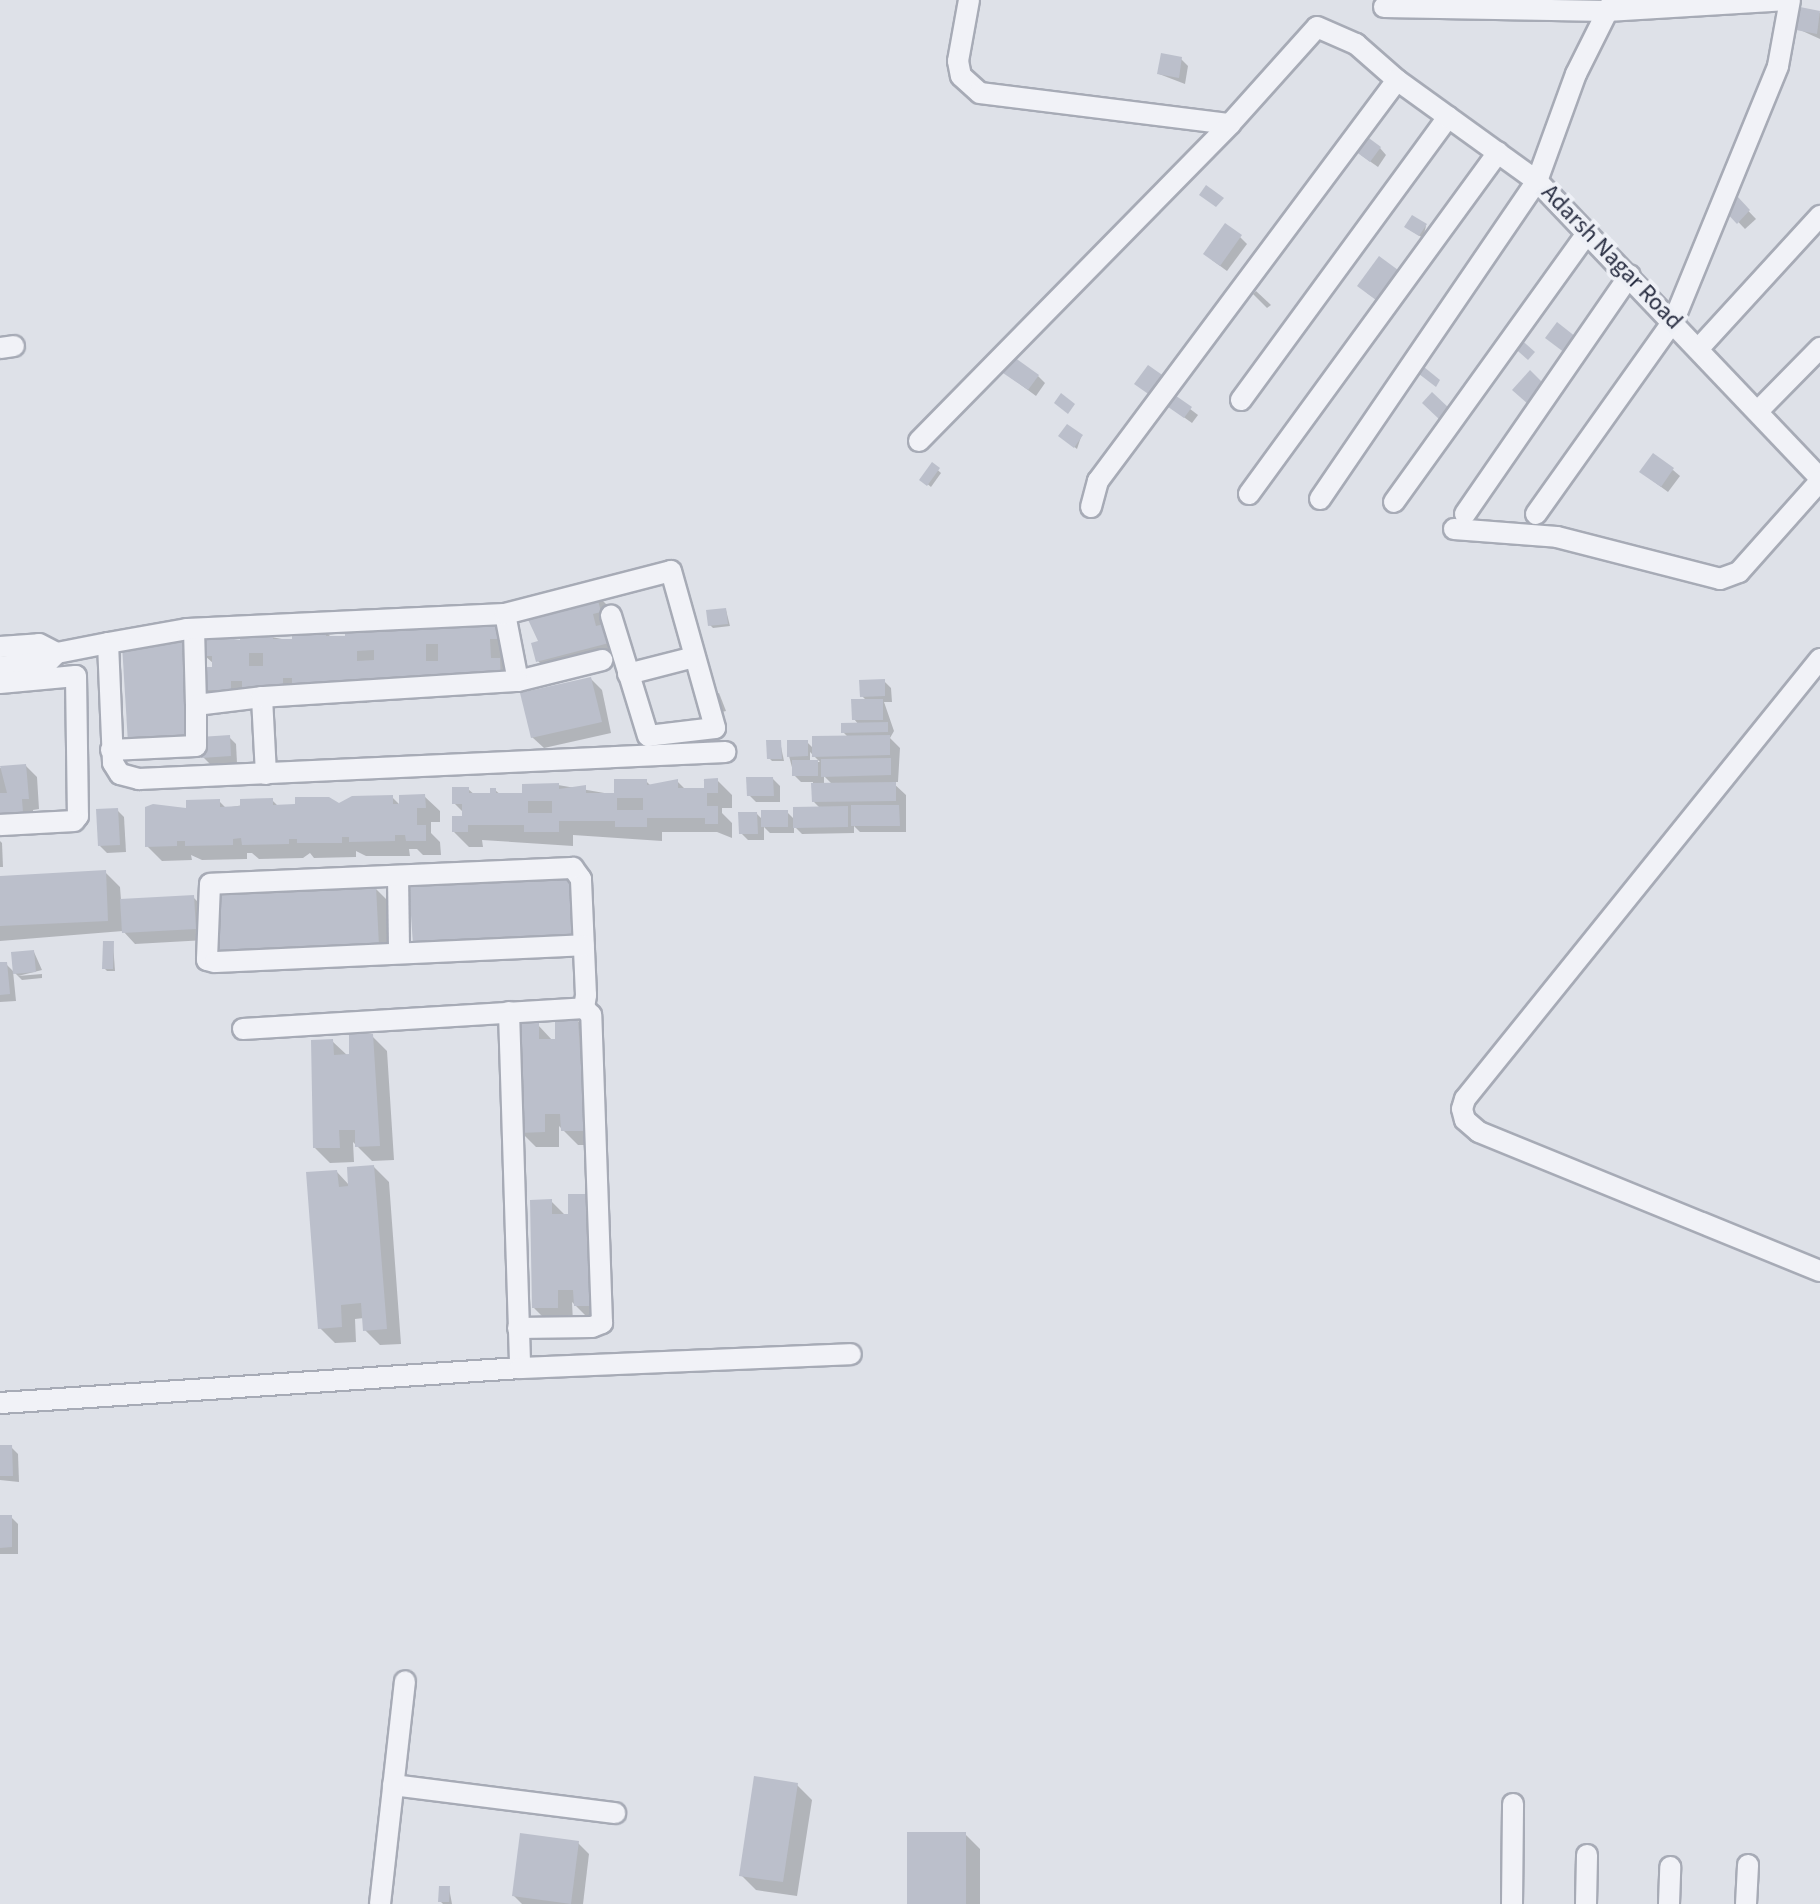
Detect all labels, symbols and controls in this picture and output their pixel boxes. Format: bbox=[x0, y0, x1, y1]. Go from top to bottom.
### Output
street label: Adarsh Nagar Road bbox=[1535, 178, 1689, 336]

